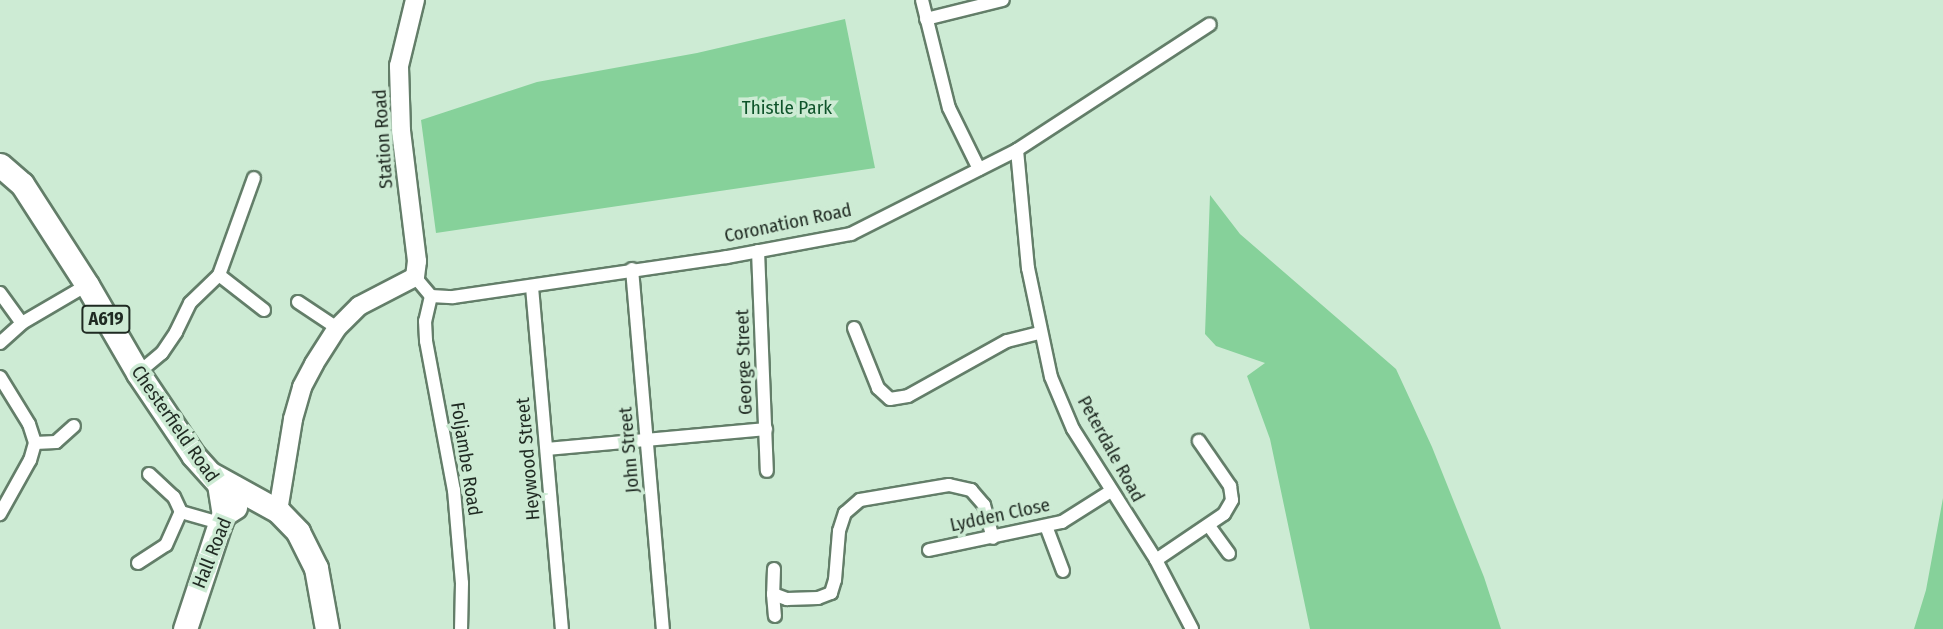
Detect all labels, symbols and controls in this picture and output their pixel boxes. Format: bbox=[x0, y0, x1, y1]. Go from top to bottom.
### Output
street label: Station Road bbox=[368, 88, 398, 190]
park label: Thistle Park bbox=[742, 97, 832, 119]
street label: Coronation Road bbox=[722, 198, 854, 248]
road number: A619 bbox=[80, 304, 132, 334]
street label: George Street bbox=[731, 309, 757, 415]
street label: Chesterfield Road bbox=[126, 361, 224, 487]
street label: Peterdale Road bbox=[1073, 392, 1149, 506]
street label: Heywood Street bbox=[511, 397, 545, 521]
street label: Foljambe Road bbox=[446, 401, 486, 517]
street label: John Street bbox=[614, 406, 644, 494]
street label: Lydden Close bbox=[948, 493, 1052, 537]
street label: Hall Road bbox=[187, 514, 237, 592]

